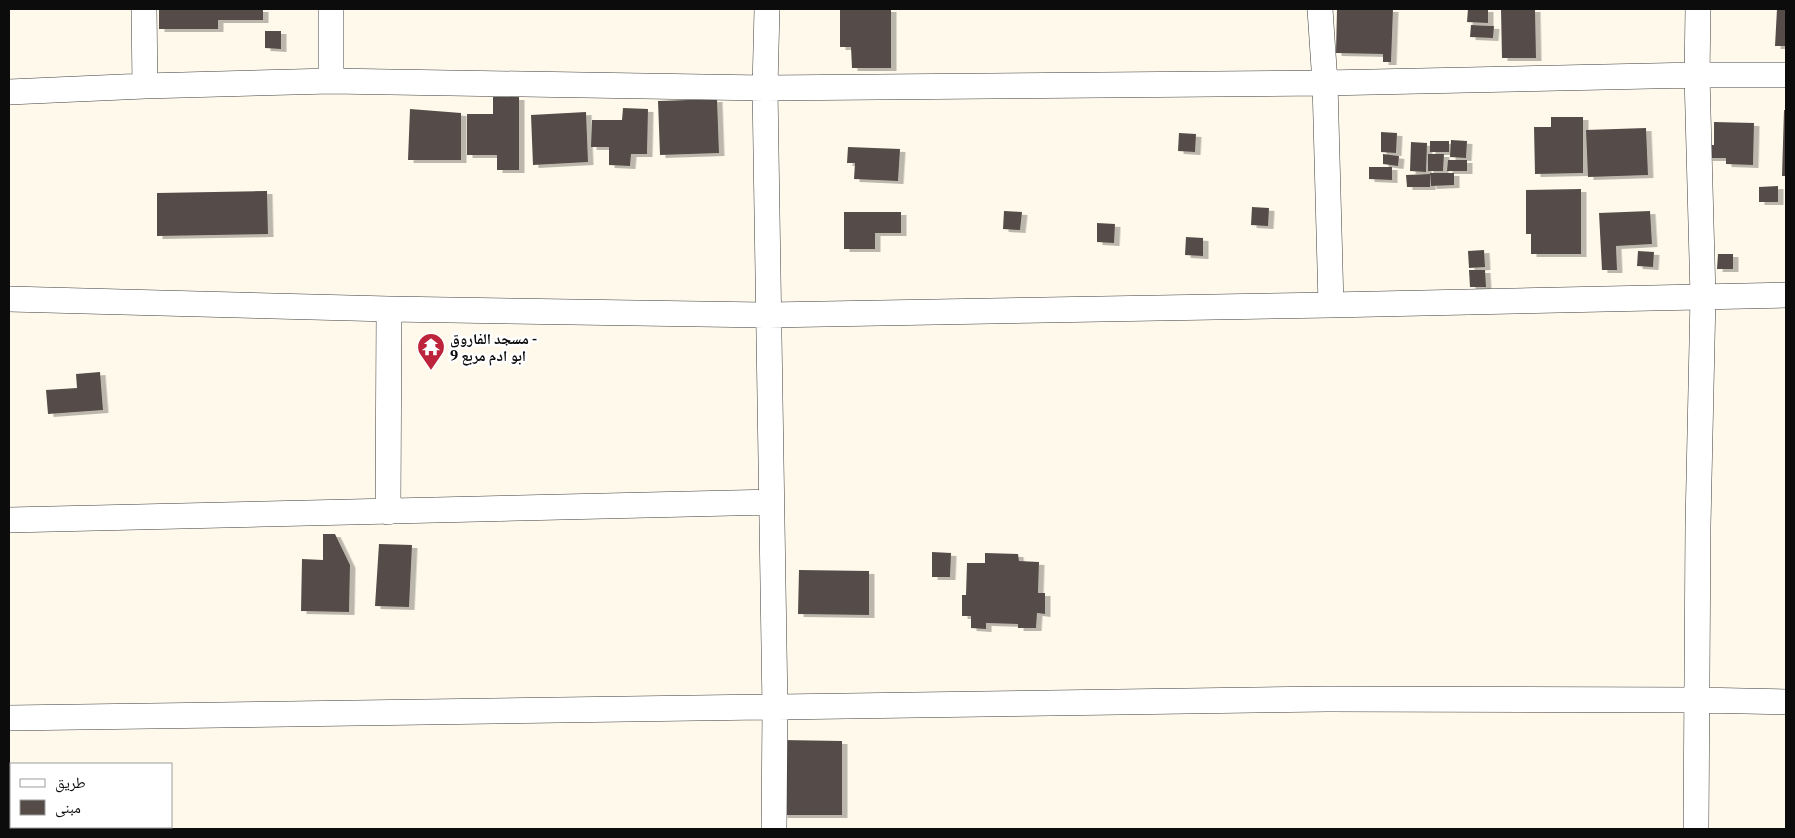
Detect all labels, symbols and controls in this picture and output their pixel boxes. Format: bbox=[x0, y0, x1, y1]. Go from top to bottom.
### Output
place label: مسجد الفاروق - ابو ادم مربع 9 bbox=[450, 328, 537, 366]
temple icon: مسجد الفاروق - ابو ادم مربع 9 bbox=[416, 332, 446, 371]
legend bbox=[10, 763, 172, 828]
text: طريق bbox=[55, 772, 86, 793]
text: مبنى bbox=[55, 797, 81, 818]

